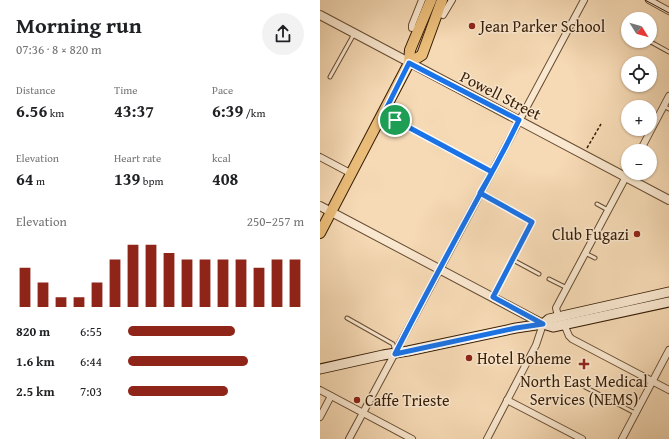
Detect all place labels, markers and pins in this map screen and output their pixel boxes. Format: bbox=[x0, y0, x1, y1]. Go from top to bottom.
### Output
place label: Jean Parker School bbox=[478, 14, 606, 38]
marker: Jean Parker School bbox=[467, 21, 477, 31]
pin bbox=[378, 103, 412, 137]
place label: Club Fugazi bbox=[552, 222, 630, 246]
marker: Club Fugazi bbox=[632, 229, 642, 239]
place label: Hotel Boheme bbox=[477, 346, 571, 370]
marker: Hotel Boheme bbox=[464, 353, 474, 363]
marker: North East Medical Services (NEMS) bbox=[578, 358, 590, 370]
place label: North East Medical Services (NEMS) bbox=[520, 369, 648, 411]
place label: Caffe Trieste bbox=[365, 388, 450, 412]
marker: Caffe Trieste bbox=[352, 395, 362, 405]

